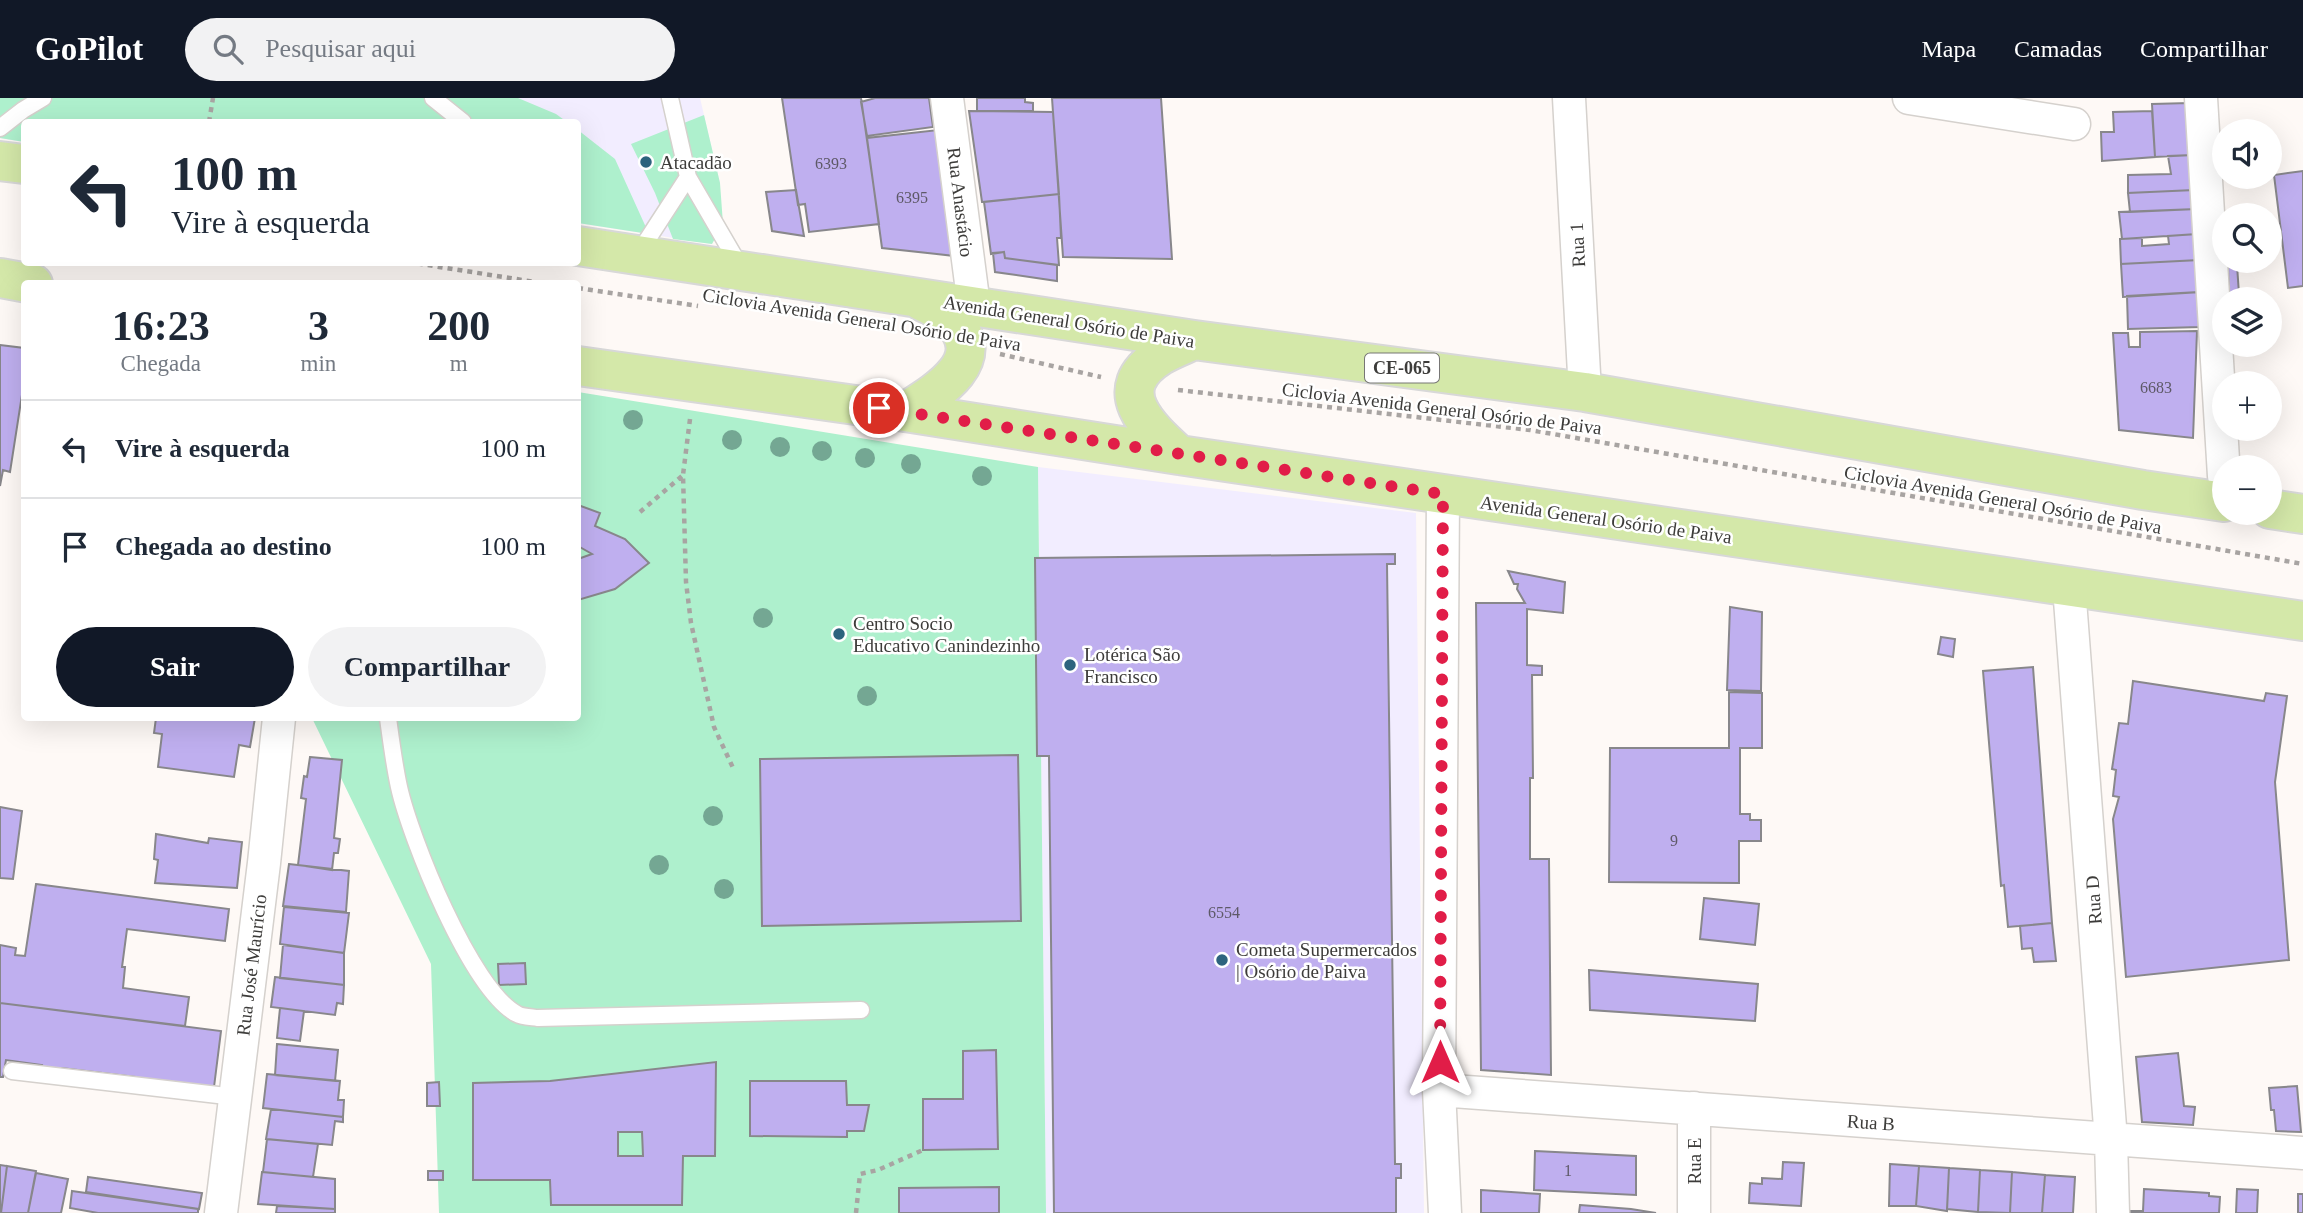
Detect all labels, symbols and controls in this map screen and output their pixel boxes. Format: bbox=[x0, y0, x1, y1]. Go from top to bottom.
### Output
search box bbox=[185, 18, 675, 81]
icon: search bbox=[209, 30, 247, 68]
text: GoPilot bbox=[35, 31, 143, 67]
text: Pesquisar aqui bbox=[265, 34, 416, 63]
text: Mapa bbox=[1921, 36, 1976, 62]
text: Camadas bbox=[2014, 36, 2102, 62]
text: Compartilhar bbox=[2140, 36, 2268, 62]
map controls bbox=[2212, 119, 2282, 525]
button: sound bbox=[2212, 119, 2282, 189]
text: 100 m bbox=[171, 146, 298, 201]
street label: Rua Anastácio bbox=[943, 146, 978, 258]
icon: left bbox=[56, 147, 147, 238]
place label: Atacadão bbox=[660, 152, 732, 173]
marker: Atacadão bbox=[638, 154, 654, 170]
house number: 6393 bbox=[815, 155, 847, 172]
house number: 6395 bbox=[896, 189, 928, 206]
button: search bbox=[2212, 203, 2282, 273]
text: Vire à esquerda bbox=[171, 204, 370, 240]
street label: Rua 1 bbox=[1566, 222, 1589, 268]
street label: Ciclovia Avenida General Osório de Paiva bbox=[701, 284, 1023, 355]
button: layers bbox=[2212, 287, 2282, 357]
street label: Avenida General Osório de Paiva bbox=[942, 291, 1197, 352]
text: 16:23 bbox=[112, 303, 210, 349]
text: 3 bbox=[308, 303, 329, 349]
text: 200 bbox=[427, 303, 490, 349]
text: Chegada bbox=[121, 351, 201, 376]
text: min bbox=[301, 351, 336, 376]
text: m bbox=[450, 351, 468, 376]
road number: CE-065 bbox=[1365, 354, 1439, 382]
button: + bbox=[2212, 371, 2282, 441]
pin bbox=[849, 378, 909, 438]
street label: Ciclovia Avenida General Osório de Paiva bbox=[1281, 378, 1604, 439]
house number: 6683 bbox=[2140, 379, 2172, 396]
icon: arrive bbox=[860, 389, 898, 427]
icon: left bbox=[56, 430, 94, 468]
text: Vire à esquerda bbox=[115, 434, 290, 463]
text: 100 m bbox=[480, 434, 546, 463]
button: − bbox=[2212, 455, 2282, 525]
street label: Ciclovia Avenida General Osório de Paiva bbox=[1843, 461, 2164, 538]
street label: Avenida General Osório de Paiva bbox=[1479, 491, 1734, 548]
icon: arrive bbox=[56, 528, 94, 566]
text: Chegada ao destino bbox=[115, 532, 332, 561]
text: 100 m bbox=[480, 532, 546, 561]
place label: Centro Socio Educativo Canindezinho bbox=[853, 613, 1040, 656]
marker: Centro Socio Educativo Canindezinho bbox=[831, 626, 847, 642]
button: Sair bbox=[56, 627, 294, 707]
button: Compartilhar bbox=[308, 627, 546, 707]
place label: Lotérica São Francisco bbox=[1084, 644, 1181, 687]
marker: Lotérica São Francisco bbox=[1062, 657, 1078, 673]
house number: 9 bbox=[1670, 832, 1678, 849]
street label: Rua D bbox=[2081, 875, 2106, 925]
street label: Rua José Maurício bbox=[232, 893, 271, 1037]
house number: 6554 bbox=[1208, 904, 1240, 921]
place label: Cometa Supermercados | Osório de Paiva bbox=[1236, 939, 1417, 982]
marker: Cometa Supermercados | Osório de Paiva bbox=[1214, 952, 1230, 968]
position arrow bbox=[1403, 1025, 1477, 1099]
street label: Rua B bbox=[1846, 1110, 1896, 1135]
street label: Rua E bbox=[1684, 1138, 1705, 1184]
house number: 1 bbox=[1564, 1162, 1572, 1179]

